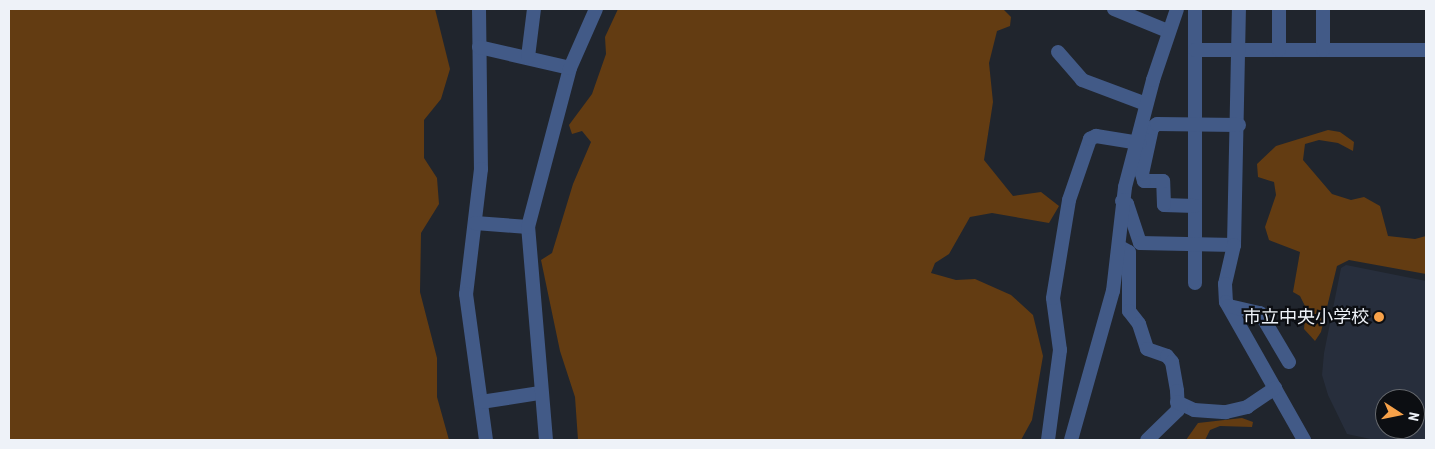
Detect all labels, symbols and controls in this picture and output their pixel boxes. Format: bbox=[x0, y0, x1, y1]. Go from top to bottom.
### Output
place label: 市立中央小学校 bbox=[1243, 306, 1369, 328]
marker: 市立中央小学校 bbox=[1373, 311, 1385, 323]
north arrow bbox=[1375, 389, 1425, 439]
text: N bbox=[1405, 411, 1422, 422]

